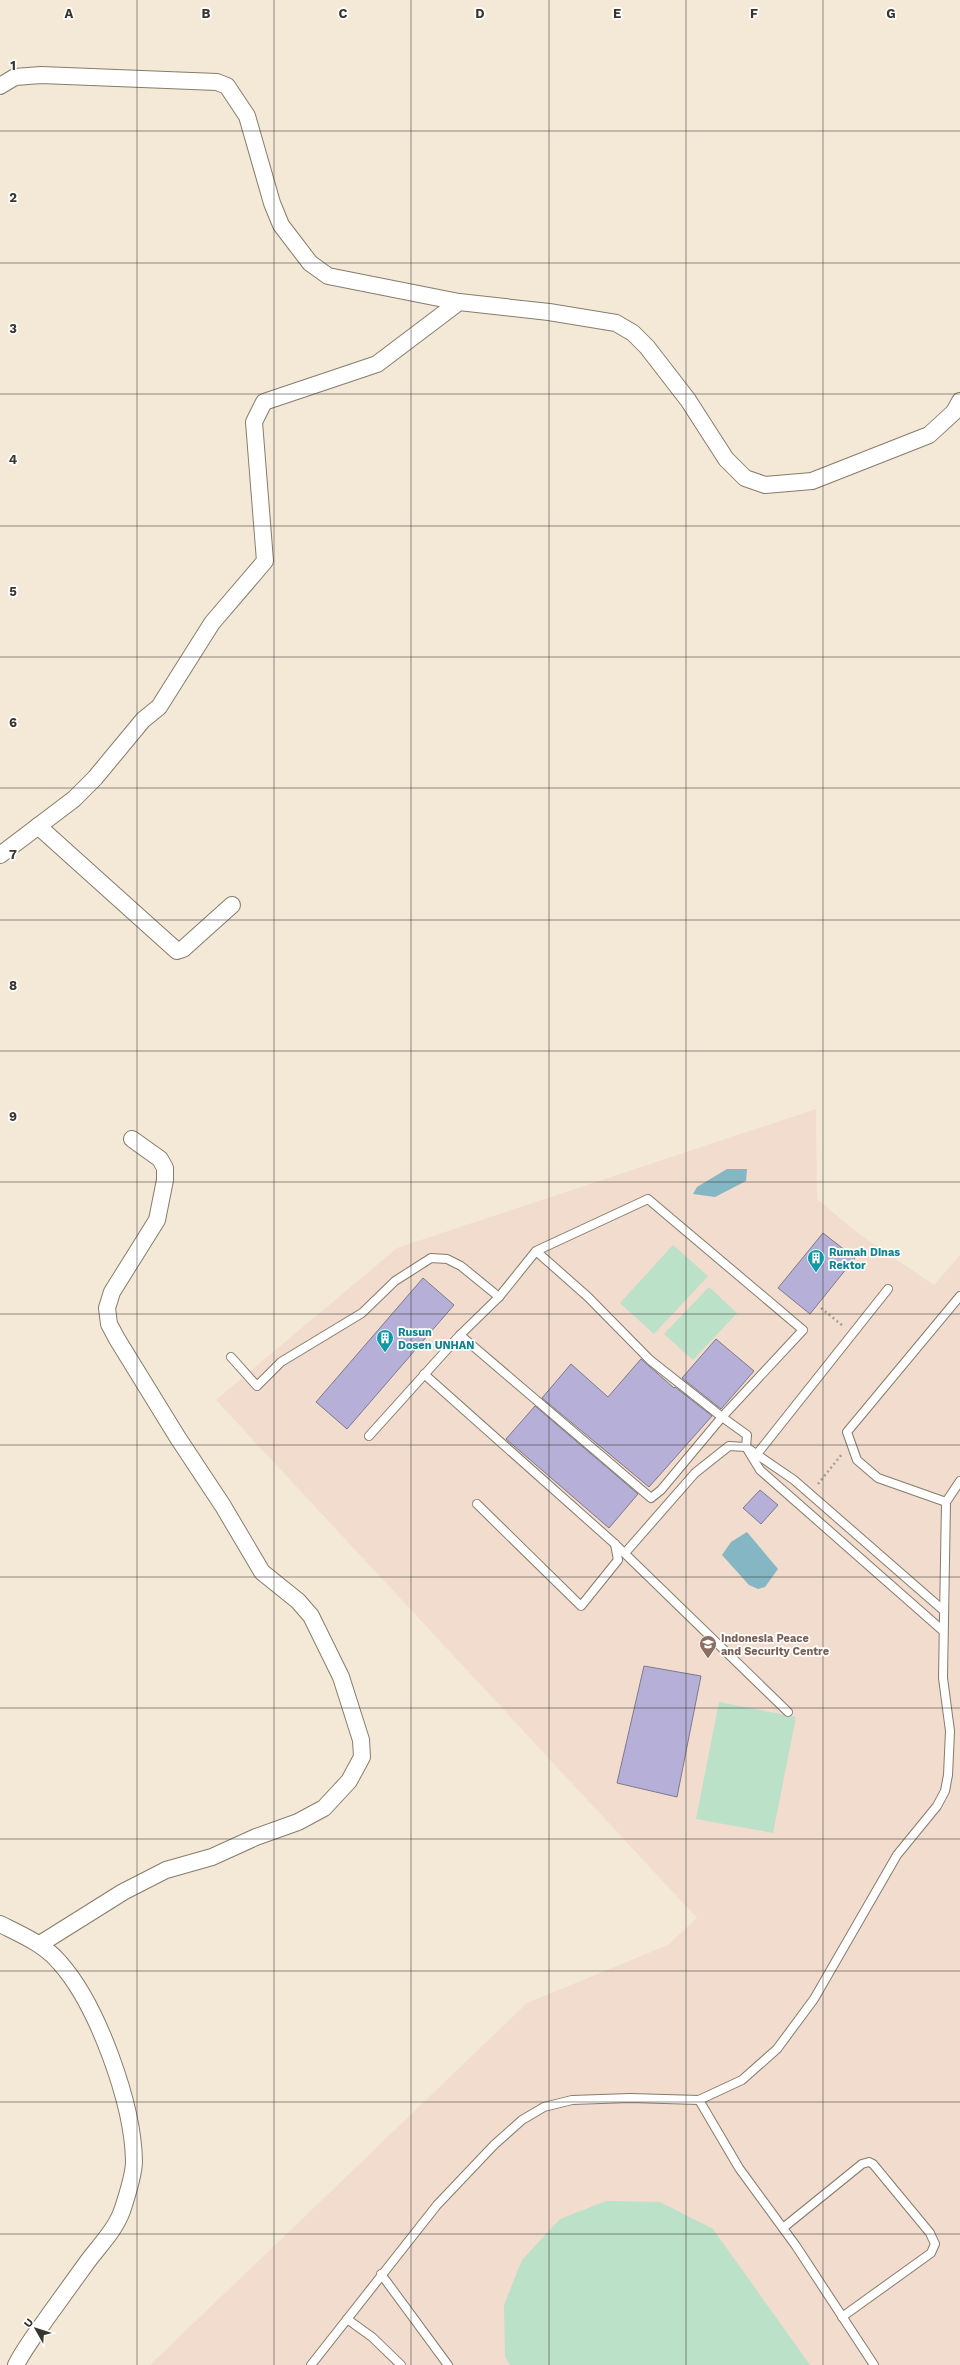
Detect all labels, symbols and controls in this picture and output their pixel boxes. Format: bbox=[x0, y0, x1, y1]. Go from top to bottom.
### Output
text: A bbox=[65, 6, 74, 21]
text: B bbox=[202, 6, 211, 21]
text: C bbox=[339, 6, 348, 21]
text: D bbox=[475, 6, 485, 21]
text: E bbox=[613, 6, 621, 21]
text: F bbox=[750, 6, 758, 21]
text: G bbox=[886, 6, 896, 21]
text: 1 bbox=[10, 58, 16, 73]
text: 2 bbox=[9, 190, 17, 205]
text: 3 bbox=[9, 321, 17, 336]
text: 4 bbox=[9, 452, 18, 467]
text: 5 bbox=[9, 584, 17, 599]
text: 6 bbox=[9, 715, 17, 730]
text: 7 bbox=[9, 847, 17, 862]
text: 8 bbox=[9, 978, 17, 993]
text: 9 bbox=[9, 1109, 17, 1124]
place label: Rumah Dinas Rektor bbox=[829, 1246, 900, 1272]
building icon: Rumah Dinas Rektor bbox=[806, 1248, 826, 1273]
place label: Rusun Dosen UNHAN bbox=[398, 1326, 474, 1352]
building icon: Rusun Dosen UNHAN bbox=[375, 1328, 395, 1353]
place label: Indonesia Peace and Security Centre bbox=[721, 1632, 829, 1658]
school or university icon: Indonesia Peace and Security Centre bbox=[698, 1634, 718, 1659]
north arrow bbox=[16, 2309, 56, 2349]
text: U bbox=[21, 2316, 36, 2330]

